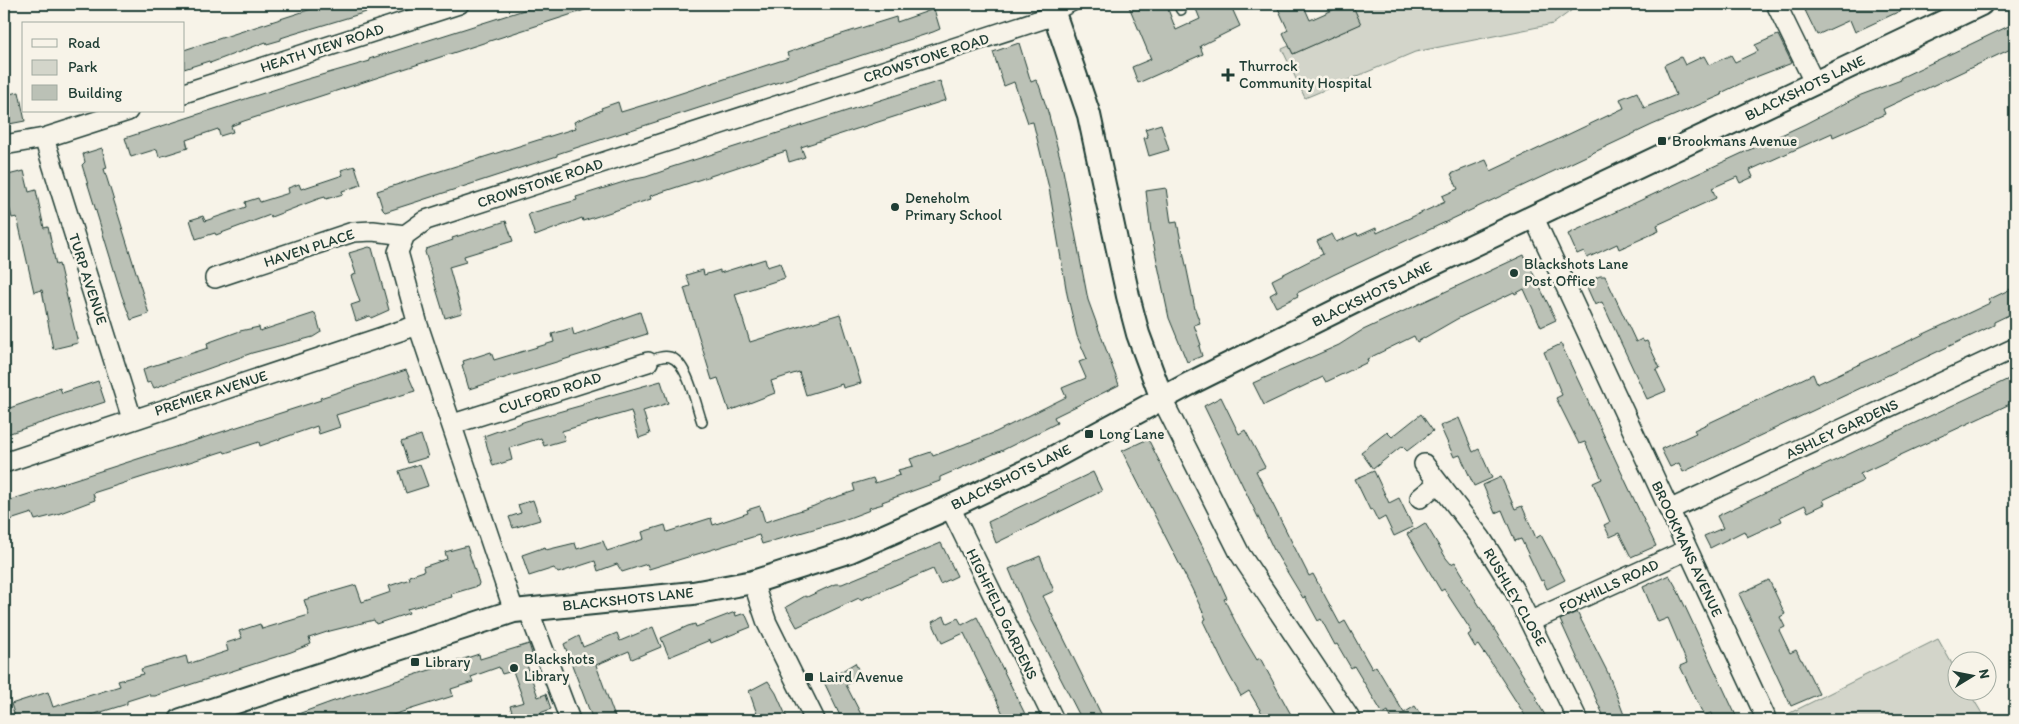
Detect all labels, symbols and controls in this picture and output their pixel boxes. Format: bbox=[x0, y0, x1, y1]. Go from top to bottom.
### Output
street label: HEATH VIEW ROAD bbox=[258, 19, 386, 76]
legend bbox=[22, 22, 185, 112]
street label: CROWSTONE ROAD bbox=[861, 29, 991, 87]
text: Road bbox=[68, 34, 101, 52]
street label: BLACKSHOTS LANE bbox=[1742, 51, 1868, 125]
place label: Thurrock Community Hospital bbox=[1239, 57, 1373, 92]
text: Park bbox=[68, 58, 98, 76]
marker: Thurrock Community Hospital bbox=[1221, 68, 1235, 82]
text: Building bbox=[68, 84, 122, 102]
place label: Brookmans Avenue bbox=[1672, 132, 1797, 150]
marker: Brookmans Avenue bbox=[1656, 135, 1668, 147]
street label: CROWSTONE ROAD bbox=[475, 154, 605, 212]
place label: Deneholm Primary School bbox=[905, 189, 1003, 224]
marker: Deneholm Primary School bbox=[889, 201, 901, 213]
street label: HAVEN PLACE bbox=[261, 225, 357, 271]
street label: TURP AVENUE bbox=[65, 231, 111, 327]
place label: Blackshots Lane Post Office bbox=[1524, 255, 1629, 290]
street label: BLACKSHOTS LANE bbox=[1309, 257, 1435, 331]
marker: Blackshots Lane Post Office bbox=[1508, 267, 1520, 279]
street label: PREMIER AVENUE bbox=[152, 366, 270, 420]
street label: CULFORD ROAD bbox=[496, 368, 604, 418]
street label: ASHLEY GARDENS bbox=[1783, 395, 1901, 463]
place label: Long Lane bbox=[1099, 425, 1164, 443]
marker: Long Lane bbox=[1083, 428, 1095, 440]
street label: BLACKSHOTS LANE bbox=[948, 440, 1074, 514]
street label: BROOKMANS AVENUE bbox=[1648, 478, 1726, 620]
street label: RUSHLEY CLOSE bbox=[1480, 545, 1550, 649]
street label: HIGHFIELD GARDENS bbox=[962, 546, 1042, 682]
street label: FOXHILLS ROAD bbox=[1556, 555, 1662, 617]
street label: BLACKSHOTS LANE bbox=[562, 583, 694, 615]
place label: Blackshots Library bbox=[524, 650, 595, 685]
north arrow bbox=[1946, 652, 1996, 702]
place label: Library bbox=[425, 653, 470, 671]
marker: Library bbox=[409, 656, 421, 668]
marker: Blackshots Library bbox=[508, 662, 520, 674]
place label: Laird Avenue bbox=[819, 668, 903, 686]
text: N bbox=[1975, 668, 1994, 680]
marker: Laird Avenue bbox=[803, 671, 815, 683]

